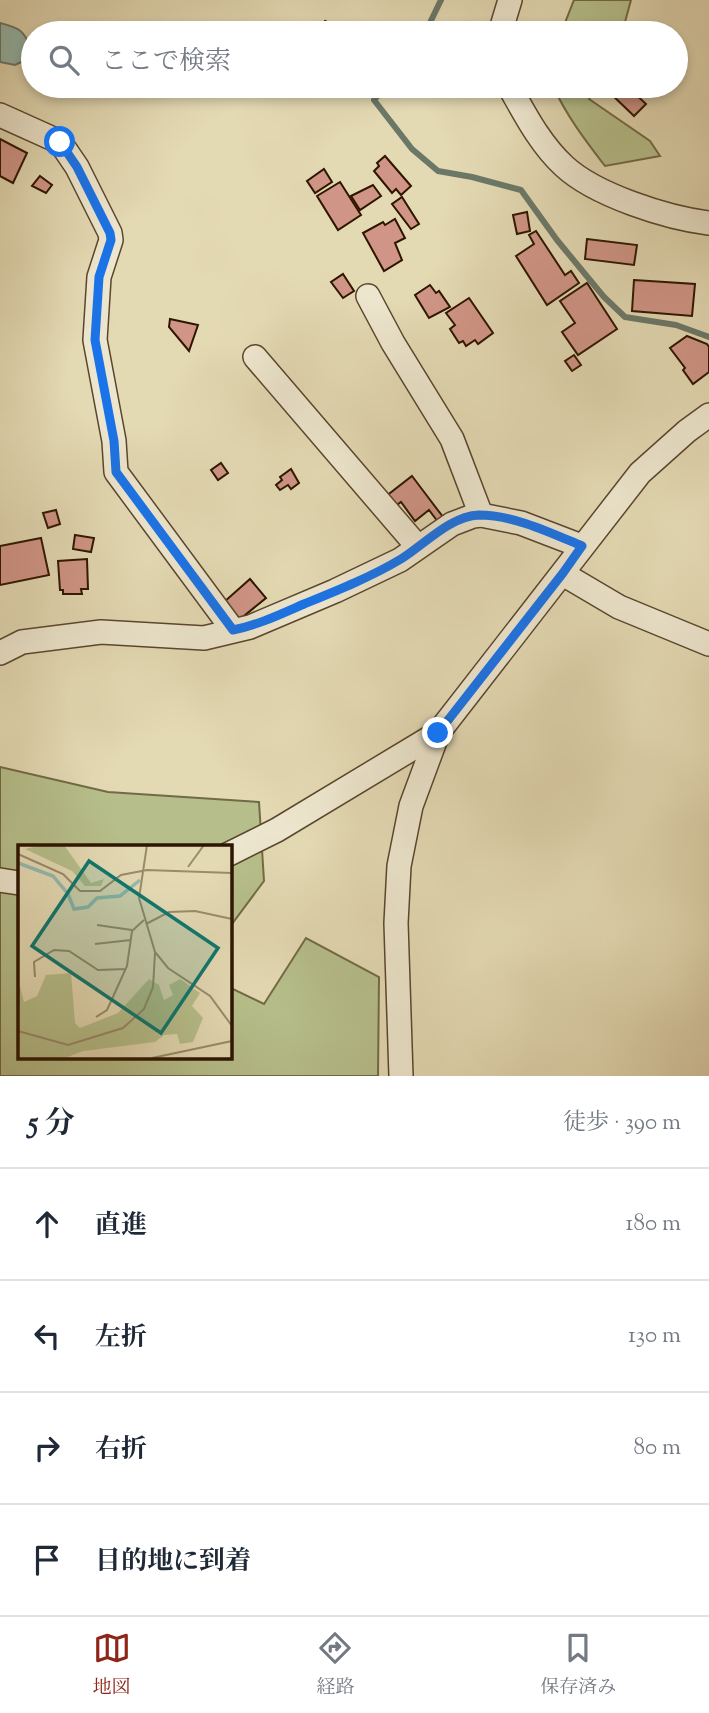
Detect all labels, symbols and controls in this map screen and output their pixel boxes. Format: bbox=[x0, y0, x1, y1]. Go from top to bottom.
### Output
search box bbox=[21, 21, 688, 98]
icon: search bbox=[45, 41, 83, 79]
text: ここで検索 bbox=[101, 44, 231, 81]
route start bbox=[44, 126, 75, 157]
route end bbox=[422, 717, 453, 748]
inset map bbox=[18, 845, 231, 1058]
text: 5 分 bbox=[28, 1103, 75, 1146]
text: 徒歩 · 390 m bbox=[563, 1107, 681, 1140]
icon: ahead bbox=[28, 1205, 66, 1243]
text: 直進 bbox=[95, 1208, 147, 1245]
text: 180 m bbox=[626, 1208, 681, 1241]
icon: left bbox=[28, 1317, 66, 1355]
text: 左折 bbox=[95, 1320, 147, 1357]
text: 130 m bbox=[628, 1320, 681, 1353]
icon: right bbox=[28, 1429, 66, 1467]
text: 右折 bbox=[95, 1432, 147, 1469]
text: 80 m bbox=[633, 1432, 681, 1465]
icon: arrive bbox=[28, 1541, 66, 1579]
text: 目的地に到着 bbox=[95, 1544, 251, 1581]
tab: 地図 bbox=[93, 1629, 131, 1702]
tab: 経路 bbox=[316, 1629, 354, 1702]
tab: 保存済み bbox=[540, 1629, 616, 1702]

